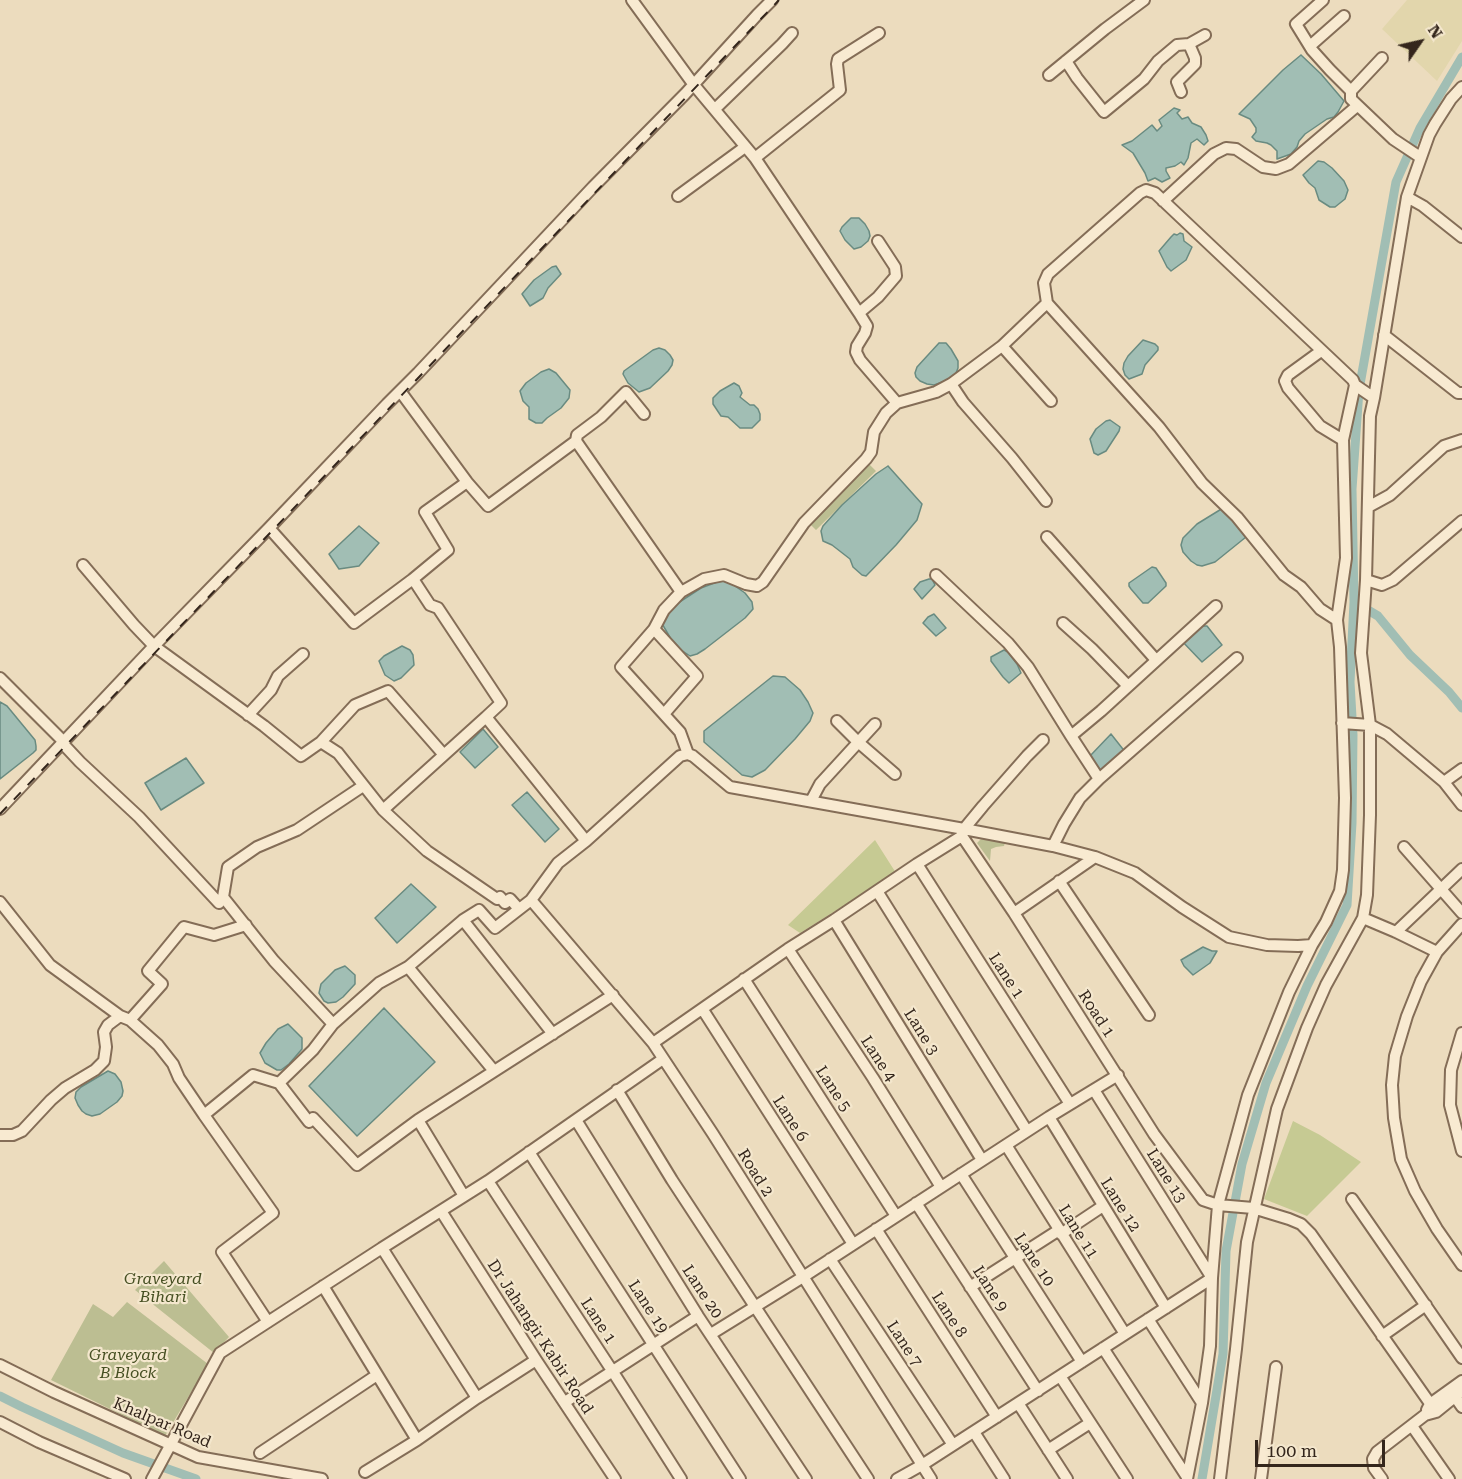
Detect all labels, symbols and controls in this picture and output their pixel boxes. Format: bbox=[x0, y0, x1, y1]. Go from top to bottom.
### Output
north arrow bbox=[1390, 12, 1450, 72]
text: N bbox=[1424, 21, 1447, 42]
street label: Lane 1 bbox=[984, 949, 1028, 1003]
street label: Road 1 bbox=[1074, 987, 1118, 1041]
street label: Lane 3 bbox=[899, 1005, 943, 1059]
street label: Lane 4 bbox=[856, 1032, 900, 1086]
street label: Lane 5 bbox=[811, 1062, 855, 1116]
street label: Lane 6 bbox=[768, 1092, 812, 1146]
street label: Road 2 bbox=[733, 1146, 777, 1200]
street label: Lane 13 bbox=[1142, 1146, 1190, 1206]
street label: Lane 12 bbox=[1096, 1175, 1144, 1235]
street label: Lane 11 bbox=[1054, 1202, 1102, 1262]
street label: Lane 10 bbox=[1010, 1230, 1058, 1290]
street label: Dr Jahangir Kabir Road bbox=[483, 1256, 597, 1418]
street label: Lane 20 bbox=[678, 1262, 726, 1322]
street label: Lane 9 bbox=[968, 1262, 1012, 1316]
park label: Graveyard Bihari bbox=[124, 1269, 202, 1307]
street label: Lane 19 bbox=[624, 1277, 672, 1337]
street label: Lane 8 bbox=[927, 1288, 971, 1342]
street label: Lane 1 bbox=[576, 1294, 620, 1348]
street label: Lane 7 bbox=[882, 1317, 926, 1371]
park label: Graveyard B Block bbox=[89, 1345, 167, 1383]
street label: Khalpar Road bbox=[110, 1394, 214, 1452]
scale bar bbox=[1258, 1428, 1388, 1466]
text: 100 m bbox=[1266, 1440, 1317, 1461]

